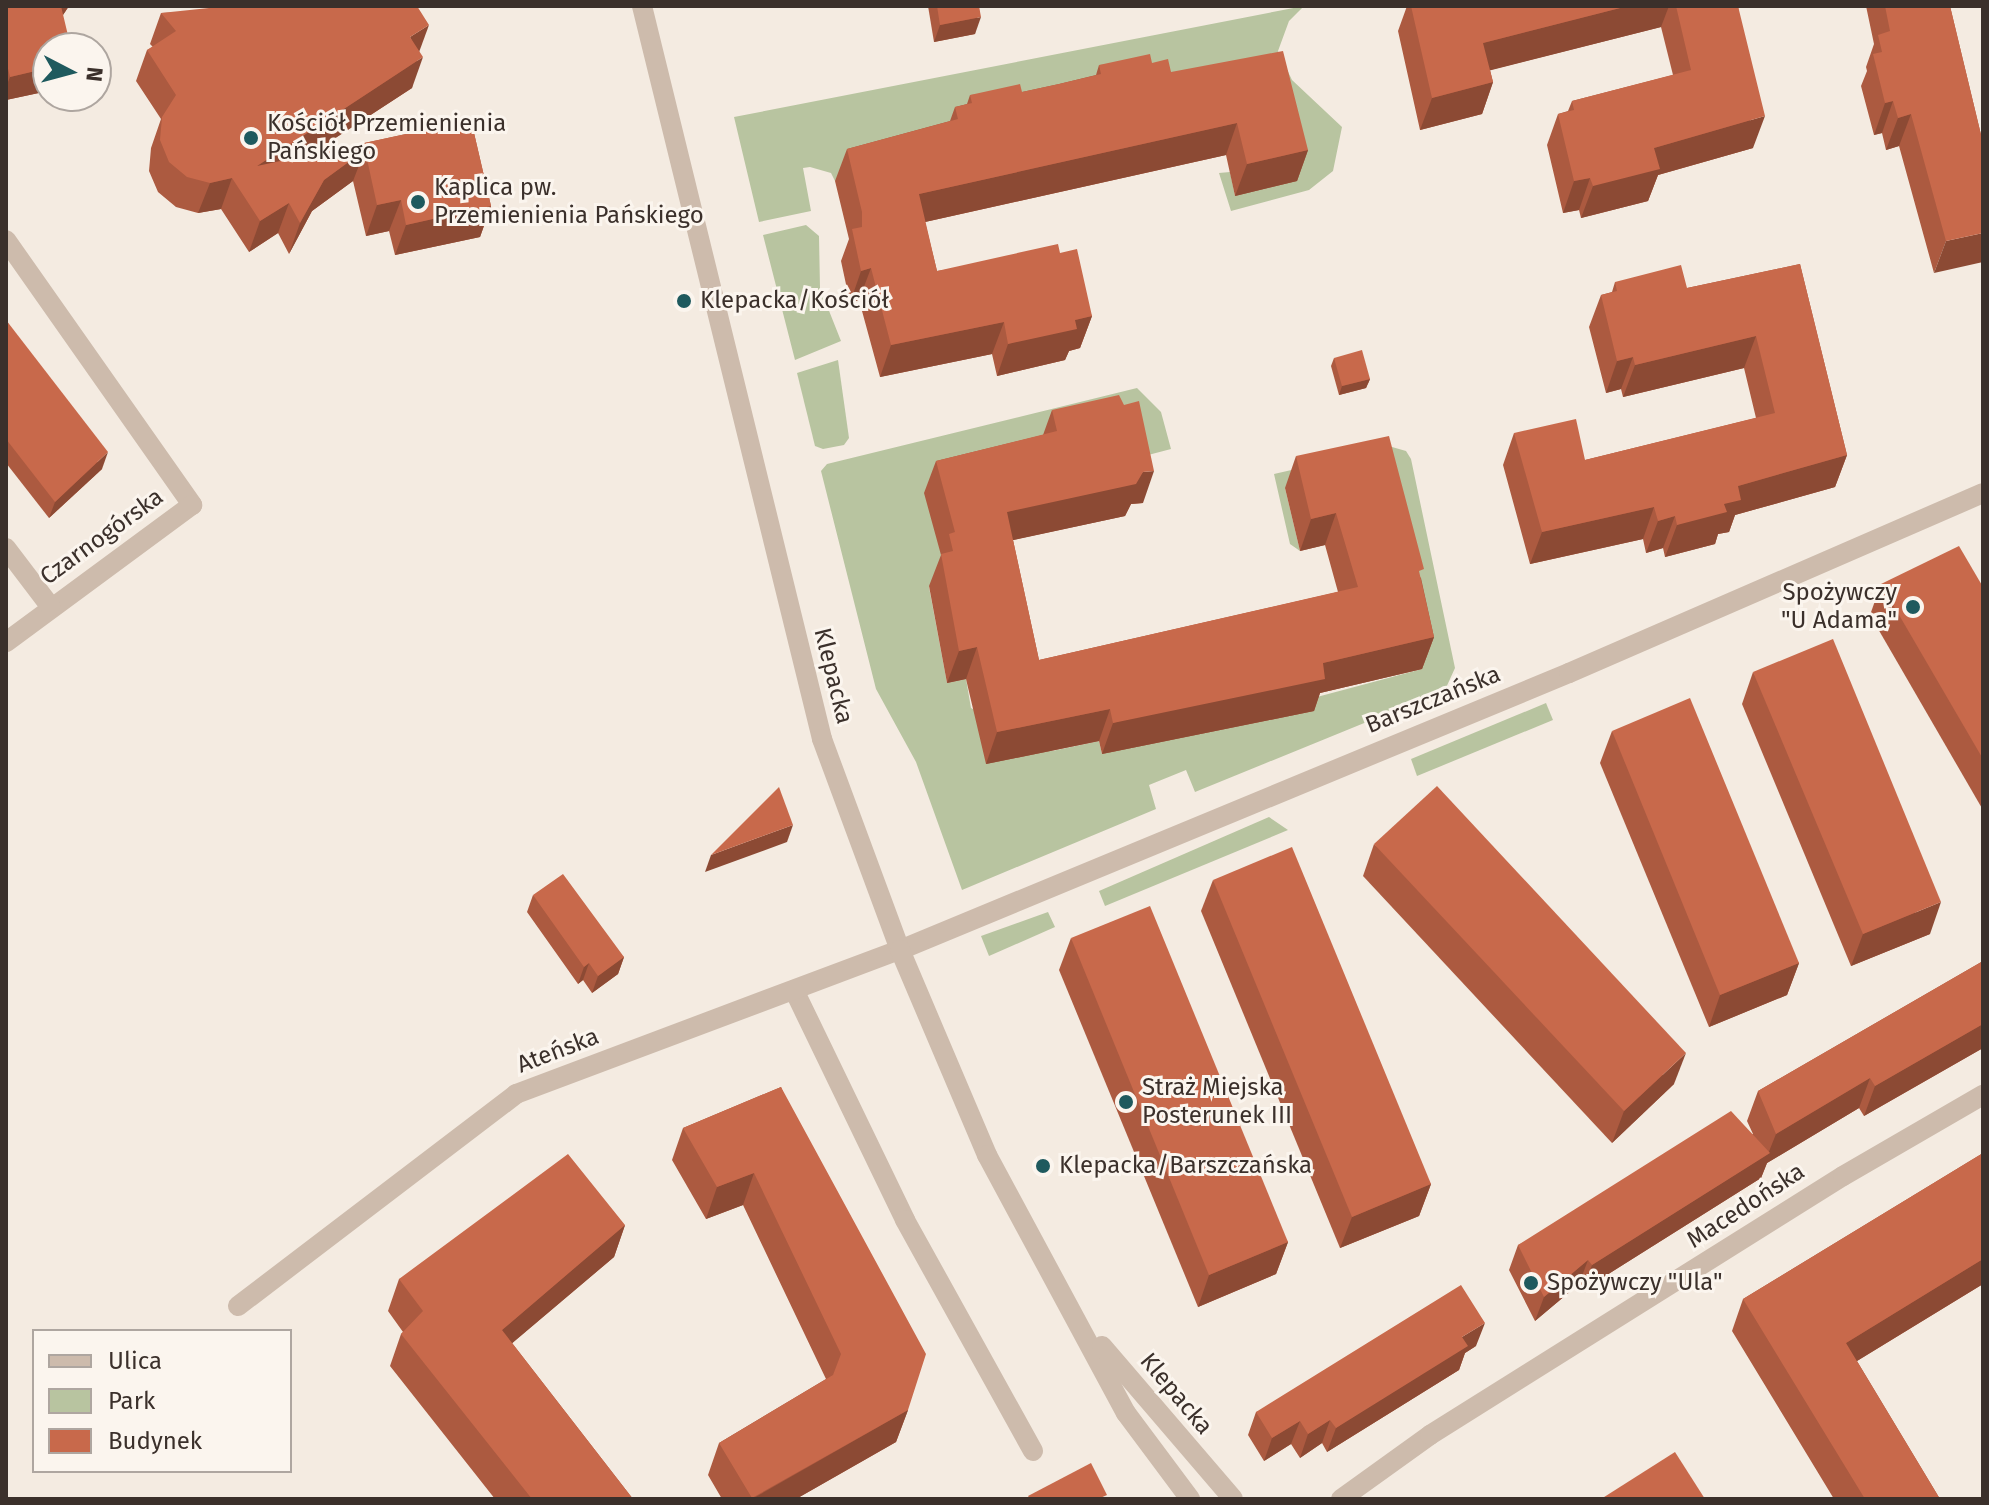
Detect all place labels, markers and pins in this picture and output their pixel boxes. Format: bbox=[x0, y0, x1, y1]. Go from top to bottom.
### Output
place label: Kościół Przemienienia Pańskiego bbox=[267, 110, 506, 166]
marker: Kościół Przemienienia Pańskiego bbox=[242, 129, 260, 147]
place label: Kaplica pw. Przemienienia Pańskiego bbox=[434, 174, 704, 230]
marker: Kaplica pw. Przemienienia Pańskiego bbox=[409, 193, 427, 211]
place label: Klepacka/Kościół bbox=[700, 287, 889, 315]
marker: Klepacka/Kościół bbox=[675, 292, 693, 310]
place label: Spożywczy "U Adama" bbox=[1781, 579, 1897, 635]
marker: Spożywczy "U Adama" bbox=[1904, 598, 1922, 616]
place label: Straż Miejska Posterunek III bbox=[1142, 1074, 1292, 1130]
marker: Straż Miejska Posterunek III bbox=[1117, 1093, 1135, 1111]
place label: Klepacka/Barszczańska bbox=[1059, 1152, 1312, 1180]
marker: Klepacka/Barszczańska bbox=[1034, 1157, 1052, 1175]
place label: Spożywczy "Ula" bbox=[1547, 1269, 1723, 1297]
marker: Spożywczy "Ula" bbox=[1522, 1274, 1540, 1292]

